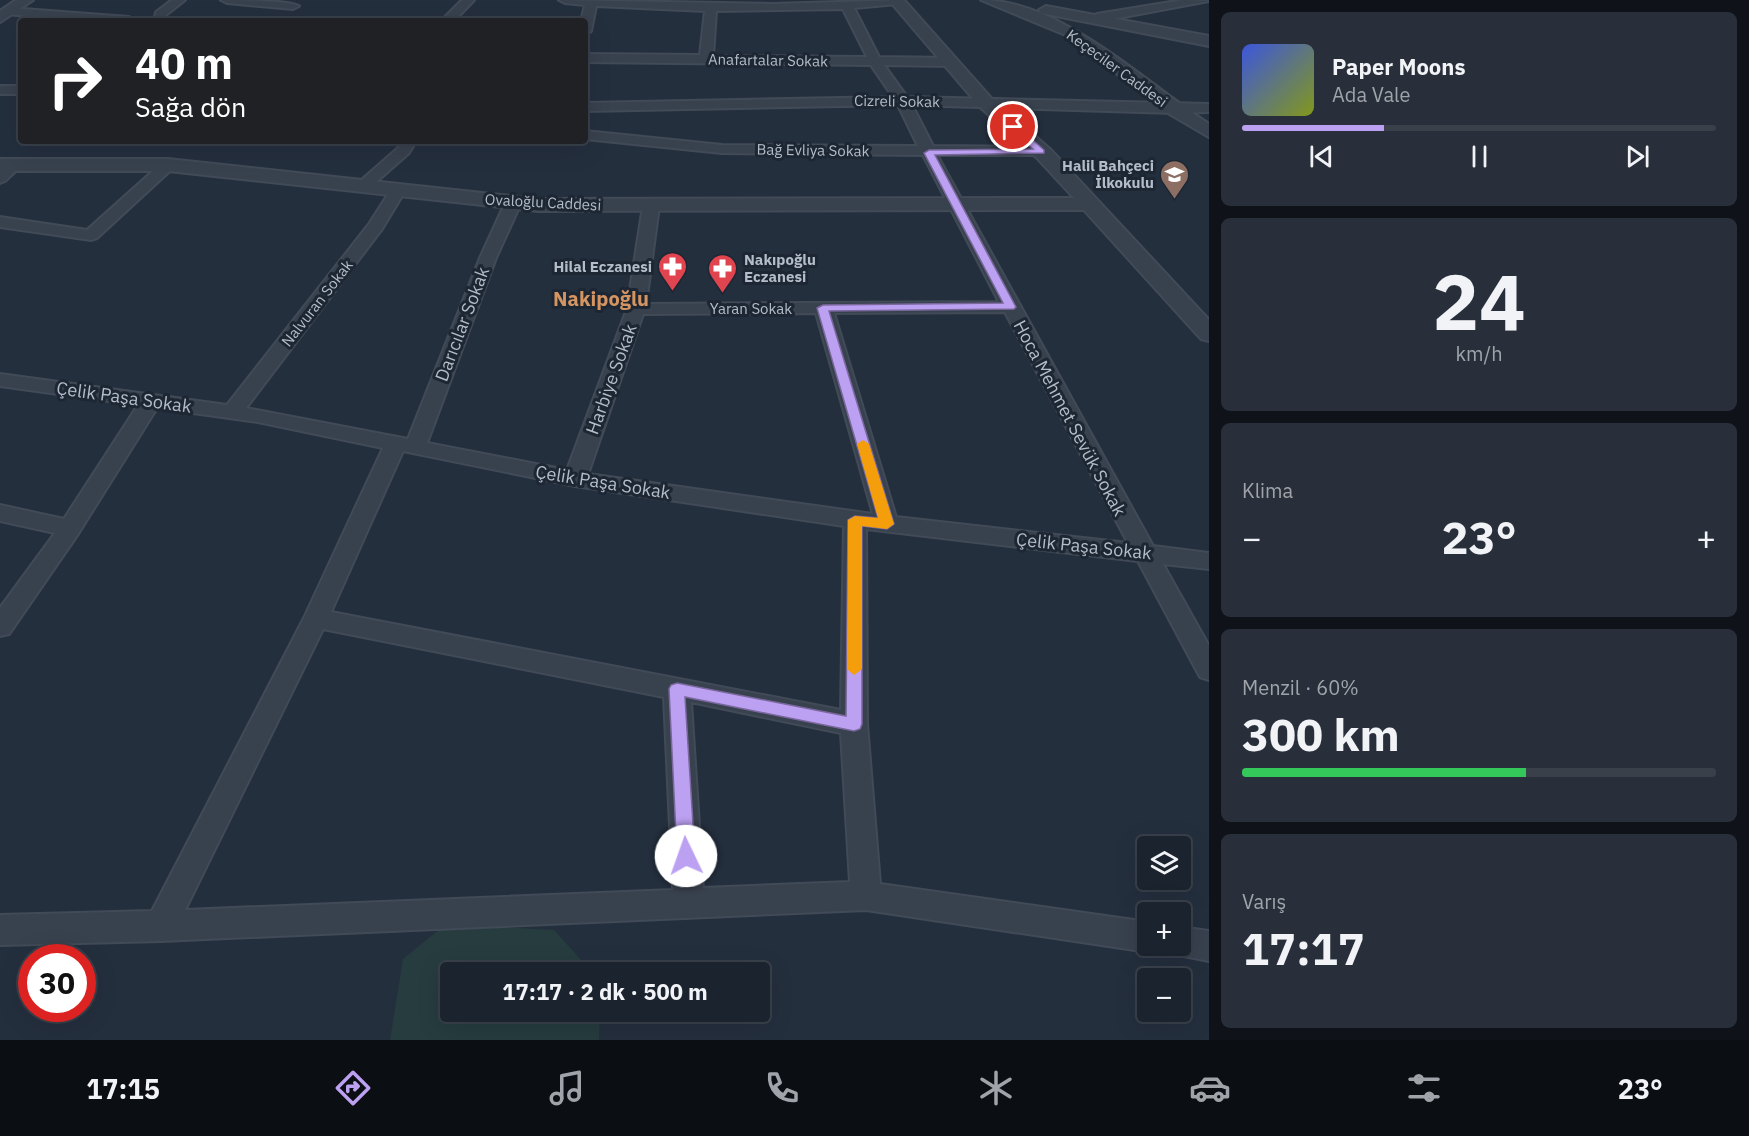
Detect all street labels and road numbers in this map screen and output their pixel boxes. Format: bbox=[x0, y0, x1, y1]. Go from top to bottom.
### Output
street label: Keçeciler Caddesi bbox=[1063, 25, 1171, 111]
street label: Anafartalar Sokak bbox=[708, 49, 828, 71]
street label: Cizreli Sokak bbox=[854, 91, 940, 111]
street label: Bağ Evliya Sokak bbox=[756, 140, 870, 160]
street label: Ovaloğlu Caddesi bbox=[484, 189, 602, 215]
street label: Nalvuran Sokak bbox=[277, 256, 357, 350]
street label: Darıcılar Sokak bbox=[430, 263, 495, 384]
street label: Yaran Sokak bbox=[710, 299, 792, 318]
street label: Hoca Mehmet Sevük Sokak bbox=[1009, 316, 1132, 520]
street label: Harbiye Sokak bbox=[580, 320, 642, 437]
street label: Çelik Paşa Sokak bbox=[55, 376, 194, 418]
street label: Çelik Paşa Sokak bbox=[534, 460, 673, 504]
street label: Çelik Paşa Sokak bbox=[1015, 527, 1153, 565]

